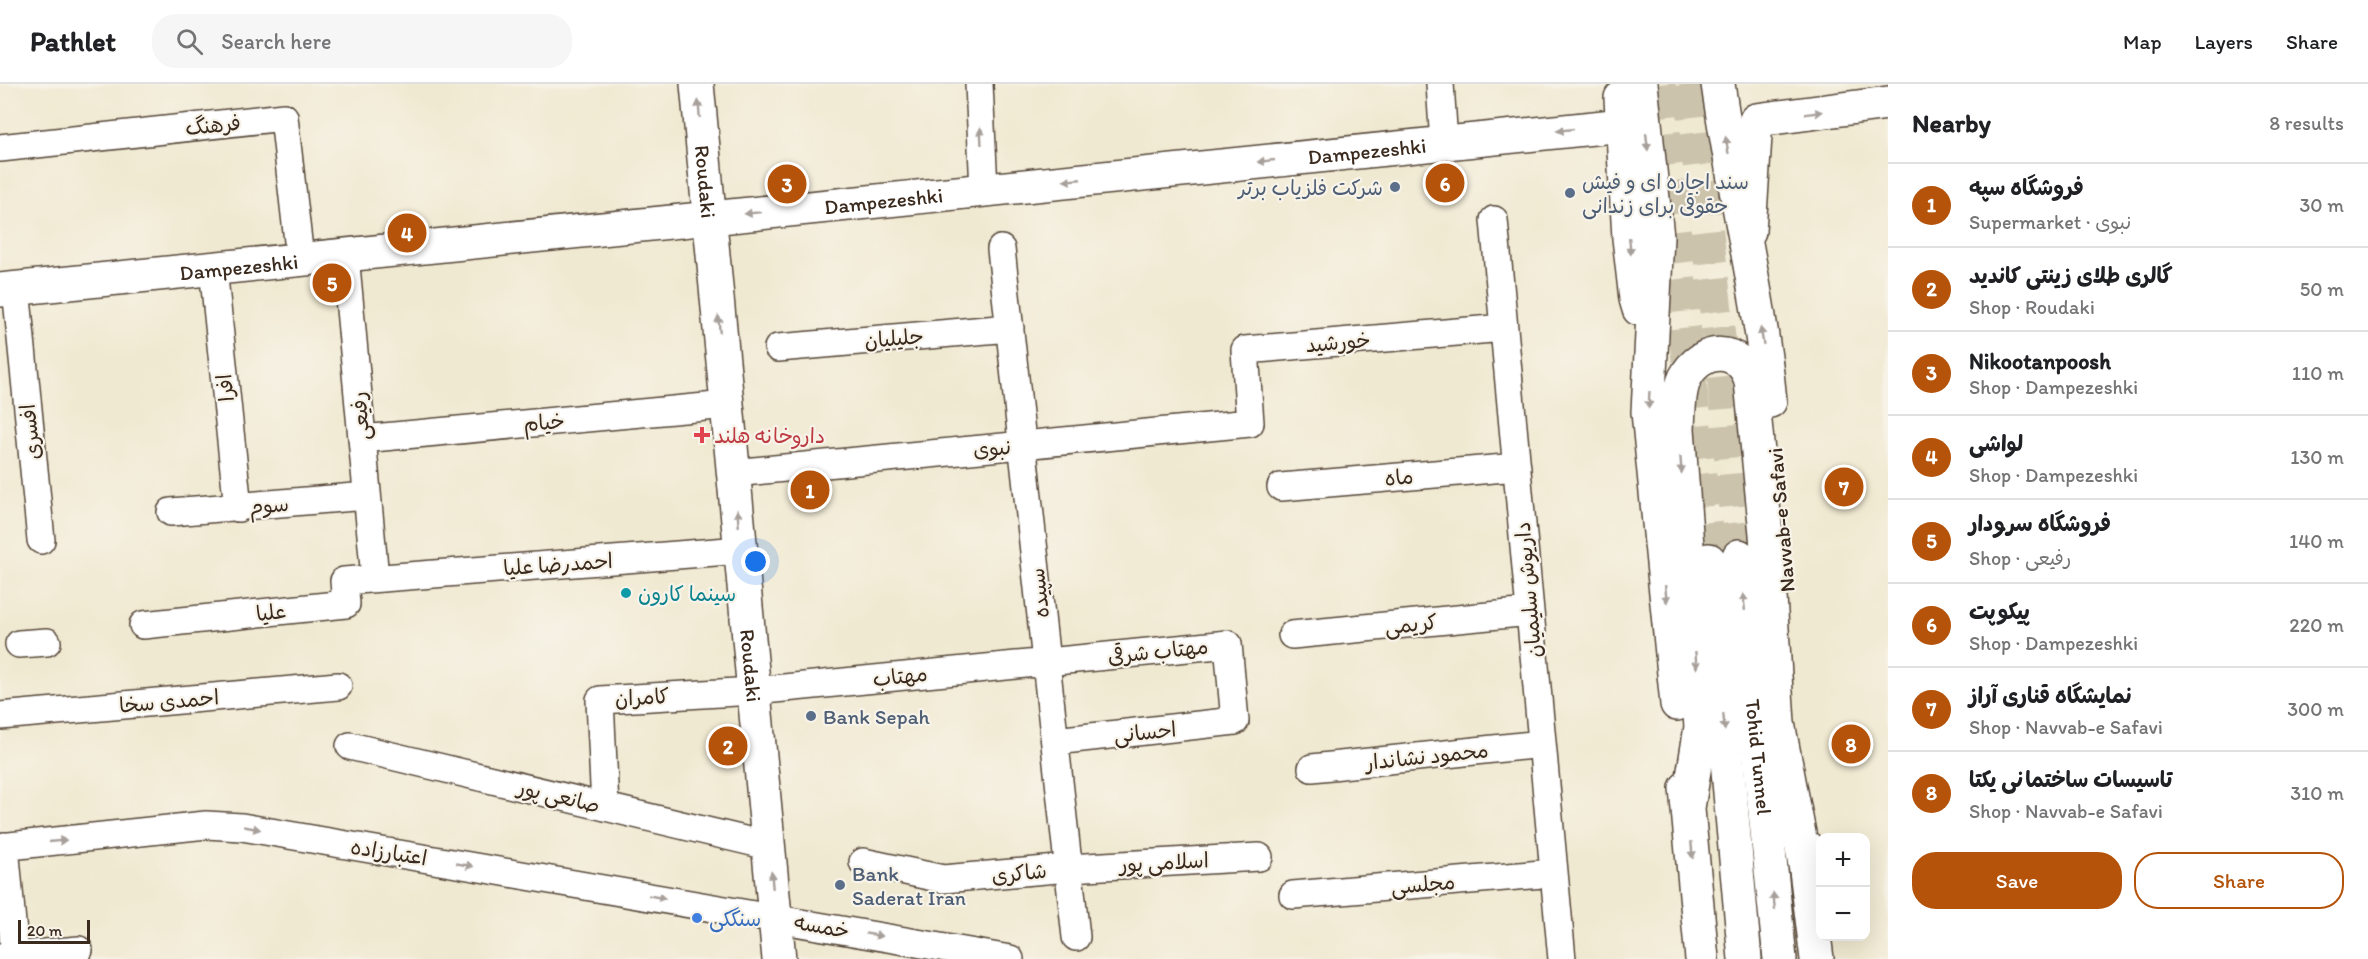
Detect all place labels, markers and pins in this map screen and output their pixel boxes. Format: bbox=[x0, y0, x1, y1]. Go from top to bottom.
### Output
pin: 6 bbox=[1426, 160, 1464, 206]
pin: 3 bbox=[768, 162, 806, 206]
place label: سند اجاره ای و فیش حقوقی برای زندانی bbox=[1582, 169, 1749, 220]
place label: شرکت فلزیاب برتر bbox=[1237, 175, 1383, 201]
marker: شرکت فلزیاب برتر bbox=[1388, 180, 1402, 194]
marker: سند اجاره ای و فیش حقوقی برای زندانی bbox=[1563, 186, 1577, 200]
pin: 4 bbox=[388, 210, 426, 256]
pin: 5 bbox=[312, 260, 352, 306]
place label: داروخانه هلند bbox=[714, 423, 825, 450]
marker: داروخانه هلند bbox=[695, 428, 709, 442]
pin: 7 bbox=[1824, 464, 1864, 510]
pin: 1 bbox=[790, 468, 830, 512]
place label: سینما کارون bbox=[638, 581, 736, 606]
marker: سینما کارون bbox=[619, 586, 633, 600]
place label: Bank Sepah bbox=[823, 704, 931, 729]
marker: Bank Sepah bbox=[804, 709, 818, 723]
pin: 8 bbox=[1832, 722, 1870, 766]
pin: 2 bbox=[708, 724, 748, 768]
place label: Bank Saderat Iran bbox=[852, 861, 966, 910]
marker: Bank Saderat Iran bbox=[833, 878, 847, 892]
place label: سنگکی bbox=[709, 906, 761, 933]
marker: سنگکی bbox=[690, 911, 704, 925]

